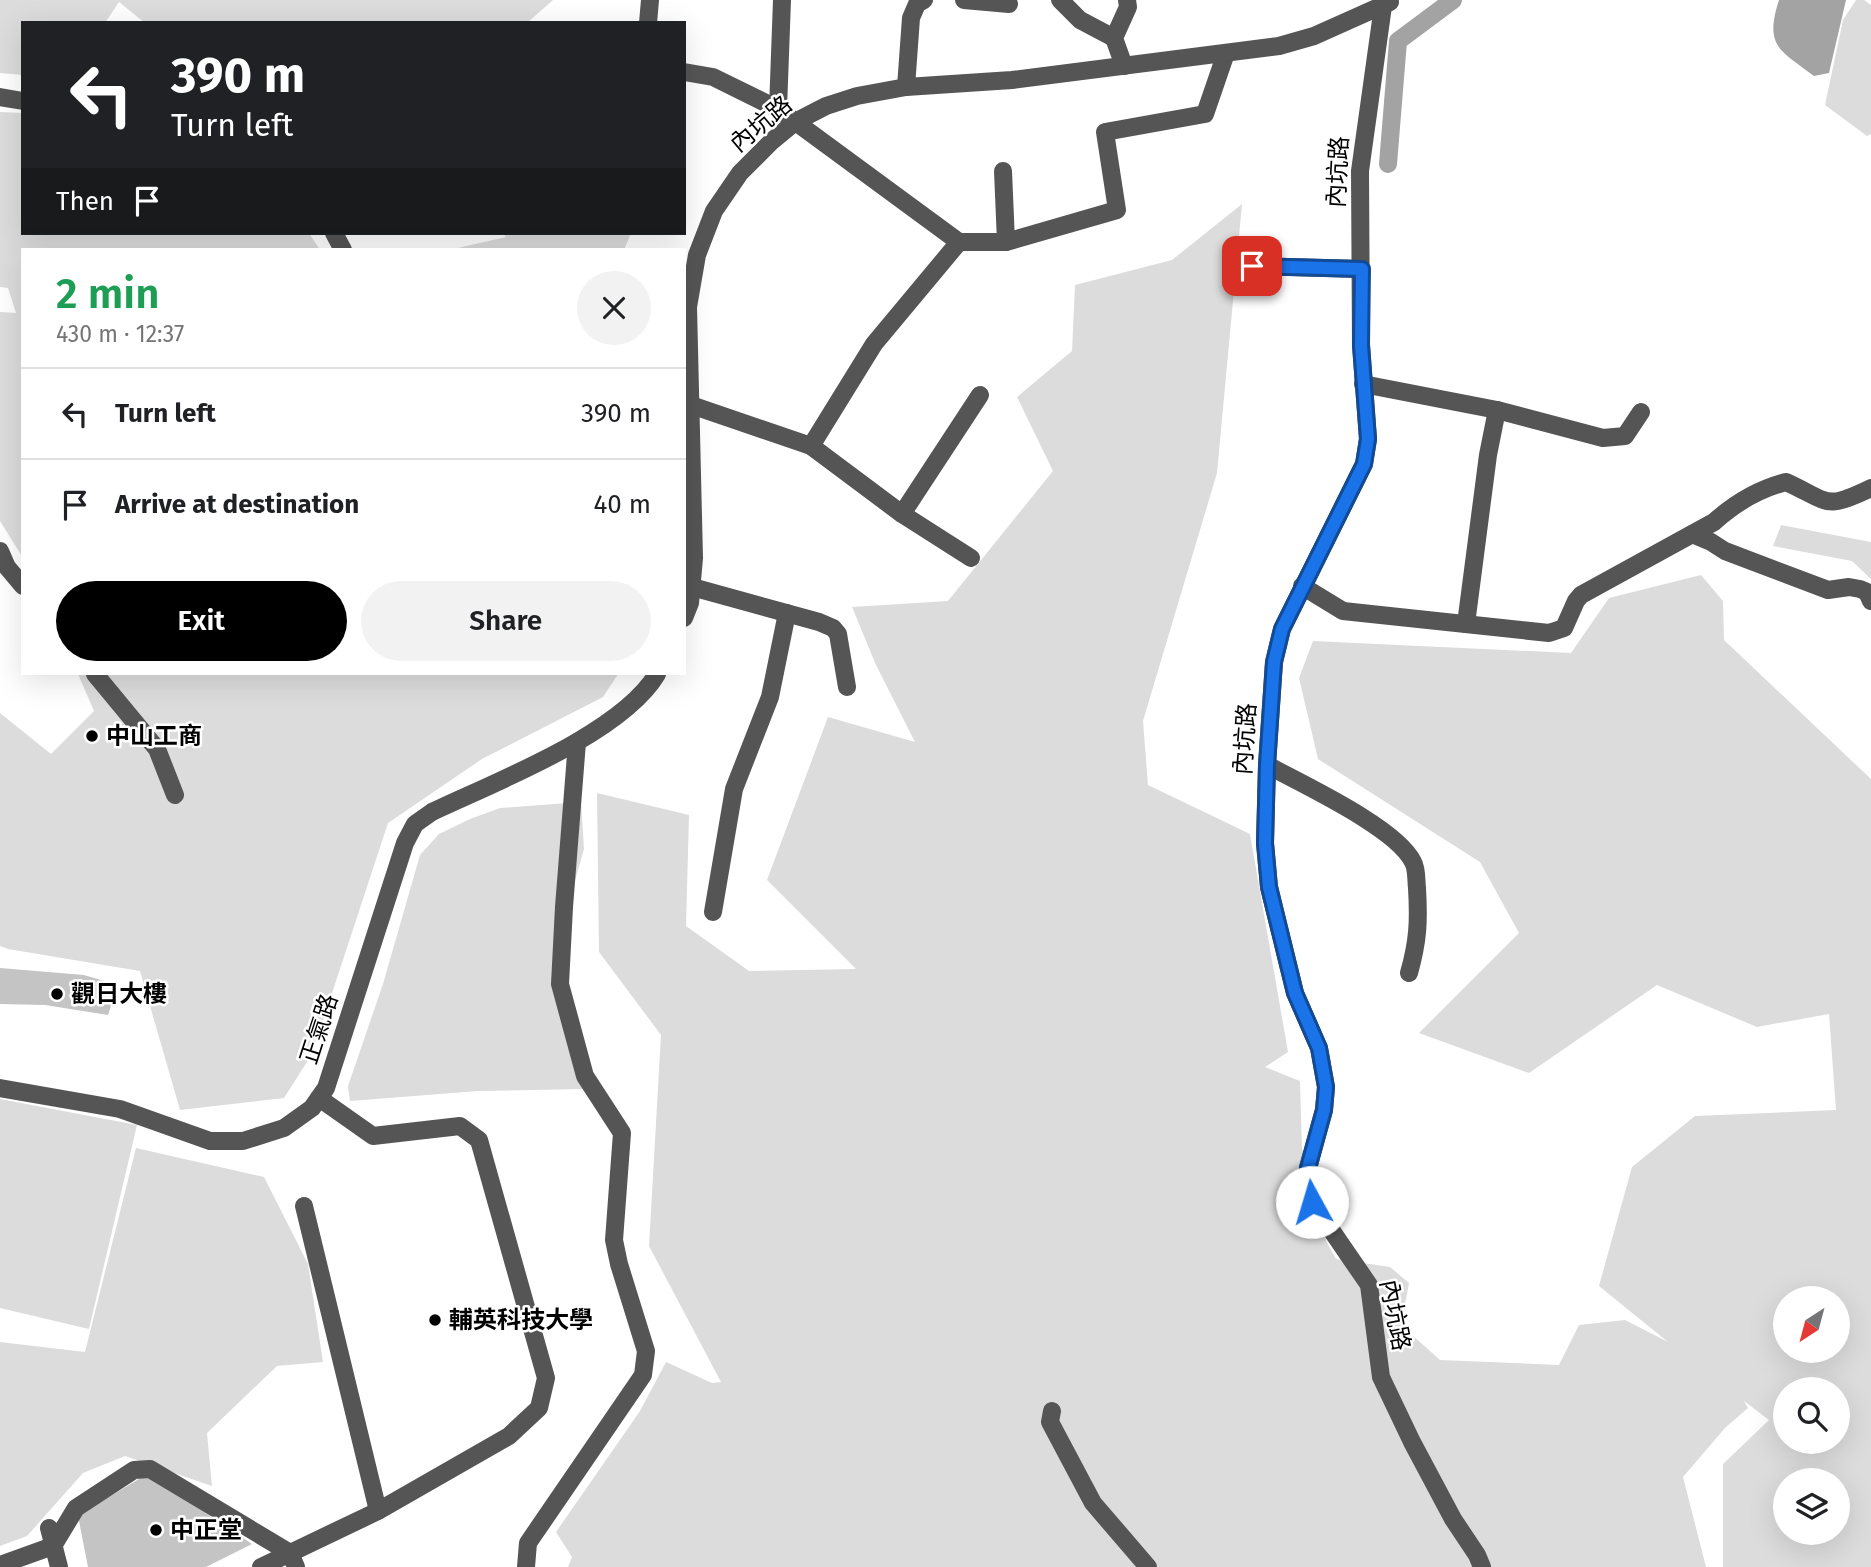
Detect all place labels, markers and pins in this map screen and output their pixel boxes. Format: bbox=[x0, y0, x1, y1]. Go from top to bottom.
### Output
pin bbox=[1222, 236, 1282, 296]
place label: 中山工商 bbox=[106, 722, 202, 750]
marker: 中山工商 bbox=[84, 728, 100, 744]
place label: 觀日大樓 bbox=[71, 980, 167, 1008]
marker: 觀日大樓 bbox=[49, 986, 65, 1002]
place label: 輔英科技大學 bbox=[449, 1306, 593, 1334]
marker: 輔英科技大學 bbox=[427, 1312, 443, 1328]
place label: 中正堂 bbox=[170, 1516, 242, 1544]
marker: 中正堂 bbox=[148, 1522, 164, 1538]

